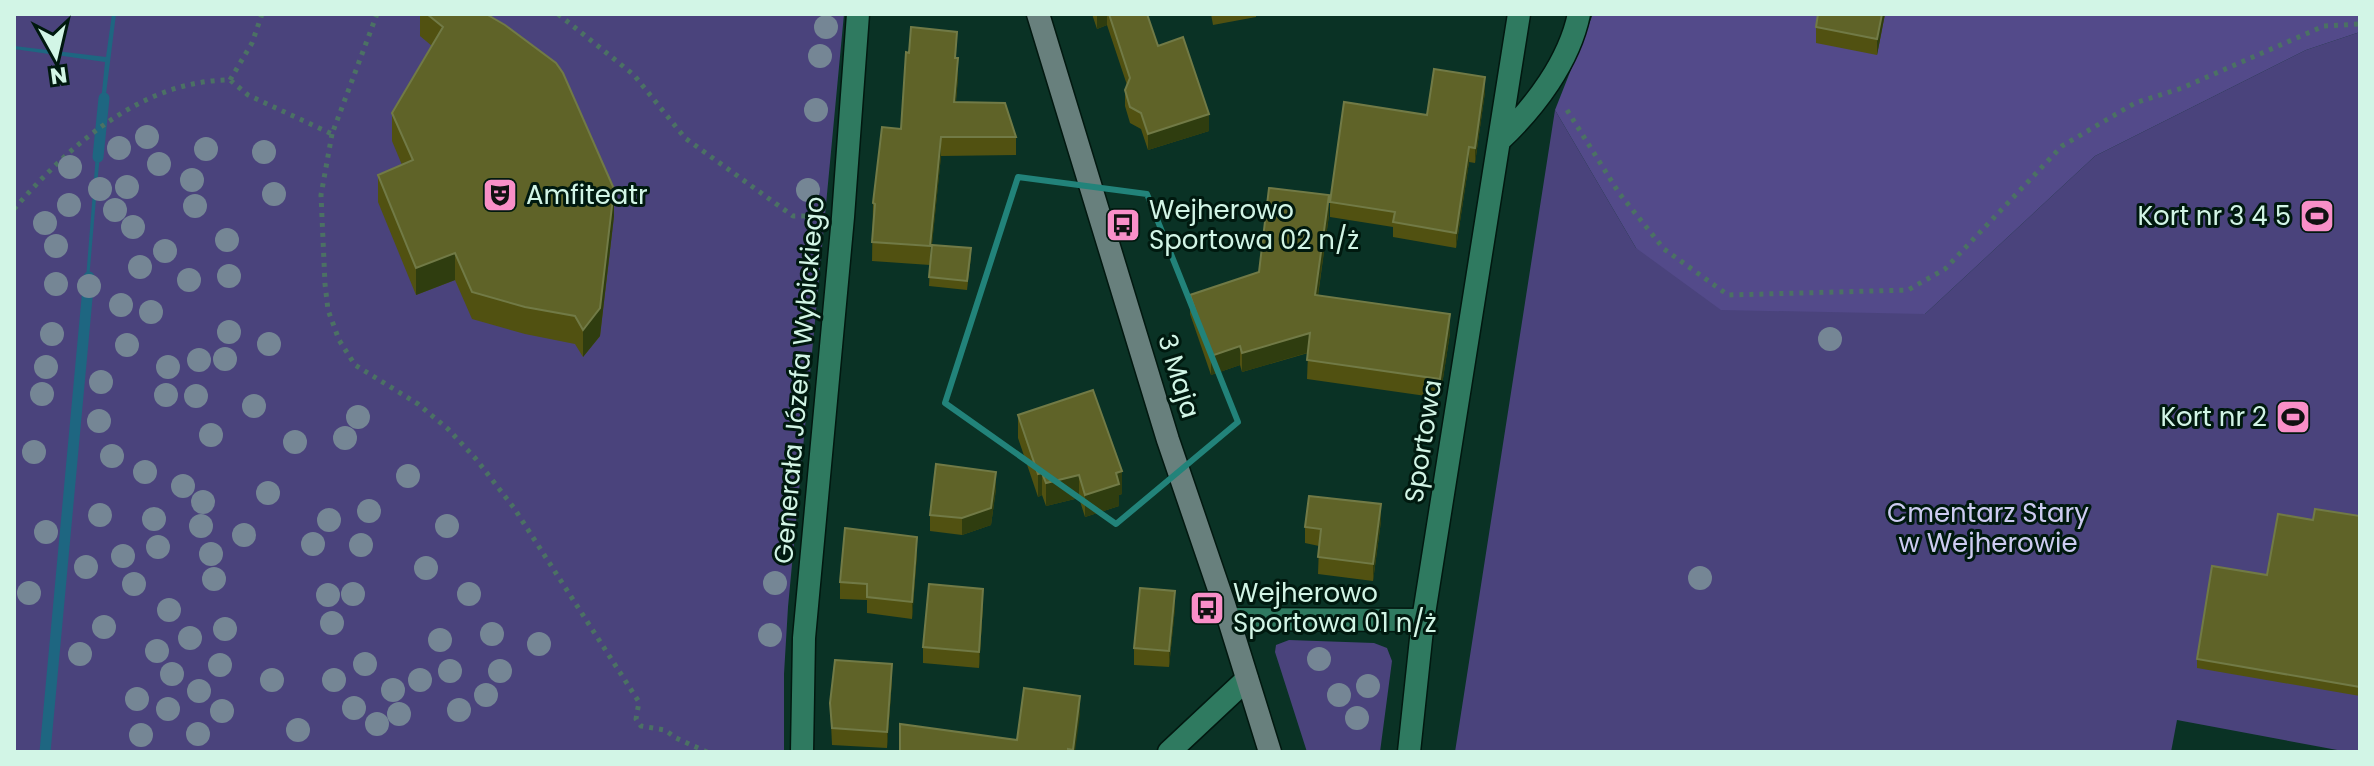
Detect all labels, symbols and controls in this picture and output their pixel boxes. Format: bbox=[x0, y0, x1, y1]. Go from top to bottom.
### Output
north arrow bbox=[16, 16, 96, 96]
text: N bbox=[48, 59, 69, 92]
theatre icon: Amfiteatr bbox=[481, 176, 519, 214]
place label: Amfiteatr bbox=[526, 177, 648, 213]
place label: Wejherowo Sportowa 02 n/ż bbox=[1149, 192, 1359, 258]
street label: Generała Józefa Wybickiego bbox=[765, 195, 833, 565]
sports icon: Kort nr 3 4 5 bbox=[2298, 197, 2336, 235]
place label: Kort nr 3 4 5 bbox=[2138, 198, 2291, 234]
bus stop icon: Wejherowo Sportowa 02 n/ż bbox=[1104, 206, 1142, 244]
street label: 3 Maja bbox=[1149, 329, 1209, 423]
street label: Sportowa bbox=[1396, 377, 1450, 505]
sports icon: Kort nr 2 bbox=[2274, 398, 2312, 436]
place label: Kort nr 2 bbox=[2160, 399, 2267, 435]
park label: Cmentarz Stary w Wejherowie bbox=[1887, 495, 2089, 561]
place label: Wejherowo Sportowa 01 n/ż bbox=[1233, 575, 1437, 641]
bus stop icon: Wejherowo Sportowa 01 n/ż bbox=[1188, 589, 1226, 627]

